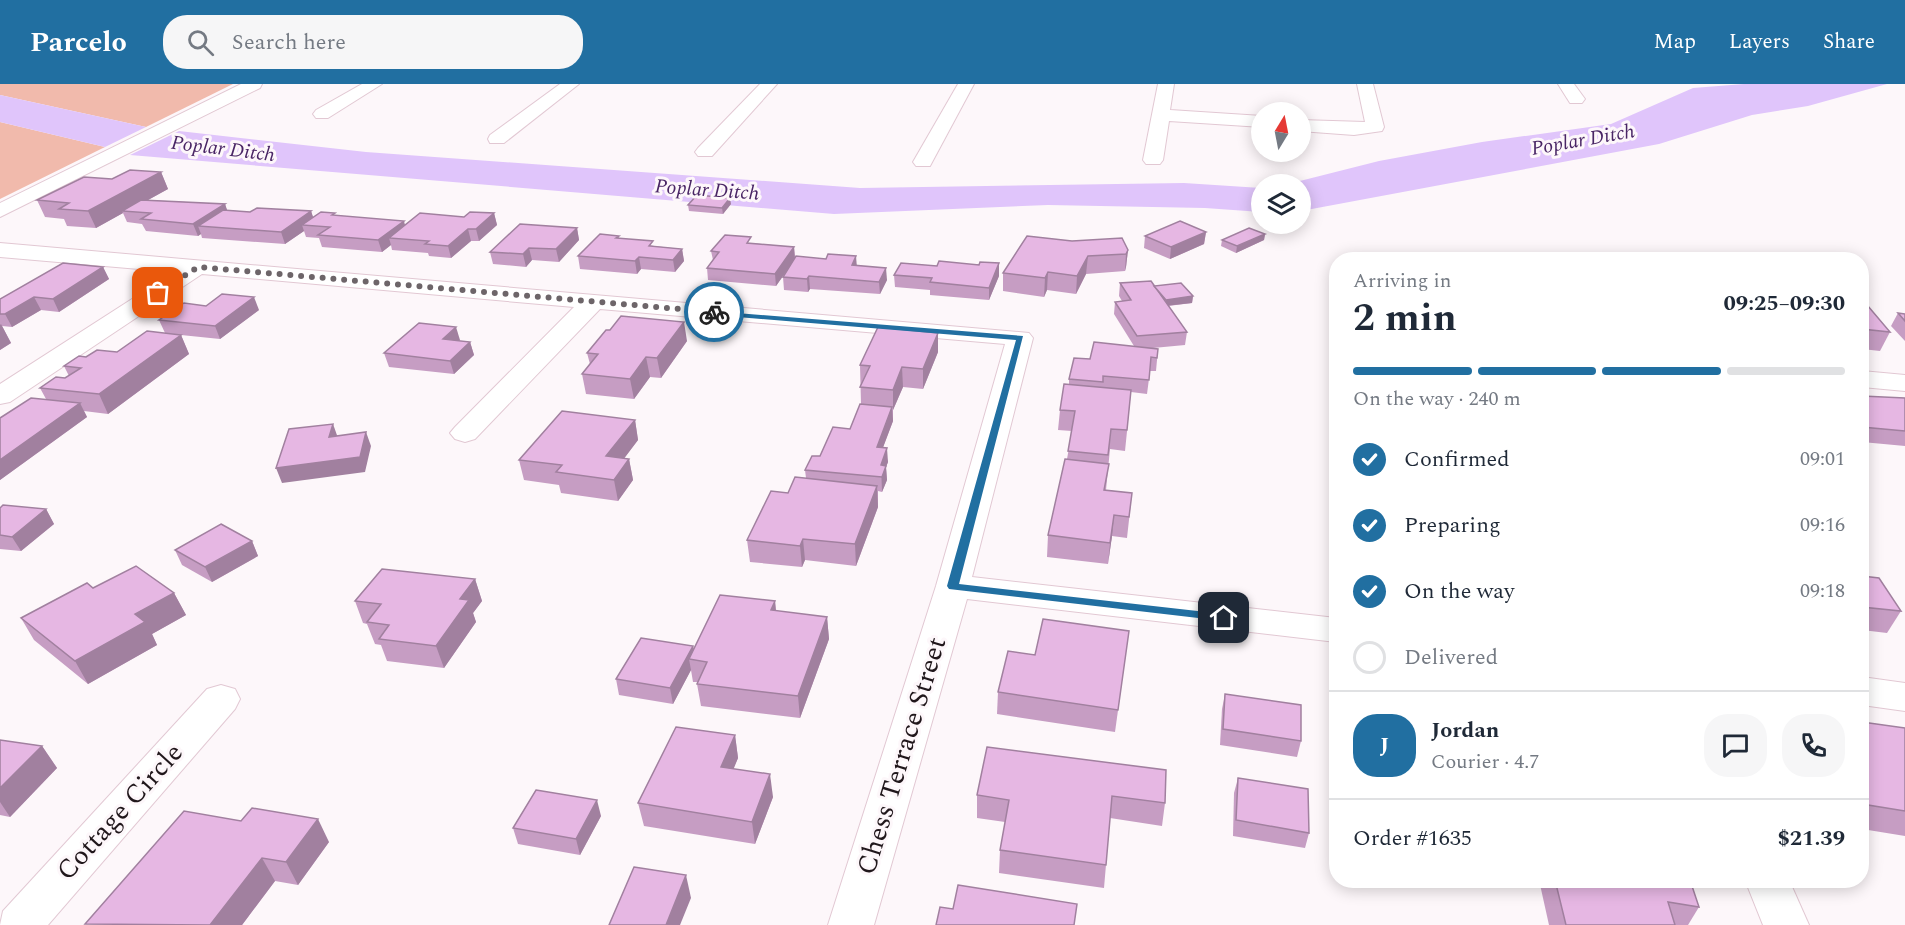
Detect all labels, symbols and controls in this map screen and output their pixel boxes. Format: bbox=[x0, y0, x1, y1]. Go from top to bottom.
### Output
search box bbox=[163, 15, 583, 69]
text: Parcelo bbox=[30, 21, 127, 64]
icon: search bbox=[184, 26, 217, 59]
text: Search here bbox=[232, 26, 346, 59]
text: Map bbox=[1654, 26, 1696, 58]
text: Layers bbox=[1729, 26, 1790, 58]
text: Share bbox=[1823, 26, 1875, 58]
north arrow bbox=[1251, 102, 1311, 162]
map controls bbox=[1251, 102, 1311, 234]
water label: Poplar Ditch bbox=[1529, 116, 1637, 164]
water label: Poplar Ditch bbox=[169, 128, 277, 170]
water label: Poplar Ditch bbox=[654, 171, 760, 209]
button: layers bbox=[1251, 174, 1311, 234]
text: Arriving in bbox=[1353, 266, 1451, 296]
pin bbox=[132, 267, 183, 318]
icon: bag bbox=[141, 276, 174, 309]
courier bbox=[684, 282, 744, 342]
text: 09:25–09:30 bbox=[1723, 287, 1845, 320]
text: 2 min bbox=[1353, 289, 1457, 348]
icon: bike bbox=[698, 296, 731, 329]
text: On the way · 240 m bbox=[1353, 384, 1521, 414]
icon: check bbox=[1353, 443, 1386, 476]
text: Confirmed bbox=[1404, 443, 1510, 476]
text: 09:01 bbox=[1800, 444, 1845, 474]
icon: check bbox=[1353, 509, 1386, 542]
text: Preparing bbox=[1404, 509, 1501, 542]
text: 09:16 bbox=[1800, 510, 1845, 540]
icon: check bbox=[1353, 575, 1386, 608]
text: On the way bbox=[1404, 575, 1515, 608]
text: 09:18 bbox=[1800, 576, 1845, 606]
pin bbox=[1198, 592, 1249, 643]
icon: home bbox=[1207, 601, 1240, 634]
street label: Chess Terrace Street bbox=[846, 632, 958, 880]
text: Delivered bbox=[1404, 641, 1498, 674]
text: Jordan bbox=[1431, 714, 1499, 747]
button: chat bbox=[1704, 714, 1767, 777]
button: phone bbox=[1782, 714, 1845, 777]
text: J bbox=[1380, 729, 1389, 762]
street label: Cottage Circle bbox=[46, 734, 194, 890]
text: Courier · 4.7 bbox=[1431, 747, 1539, 777]
text: Order #1635 bbox=[1353, 822, 1472, 855]
text: $21.39 bbox=[1777, 822, 1845, 855]

